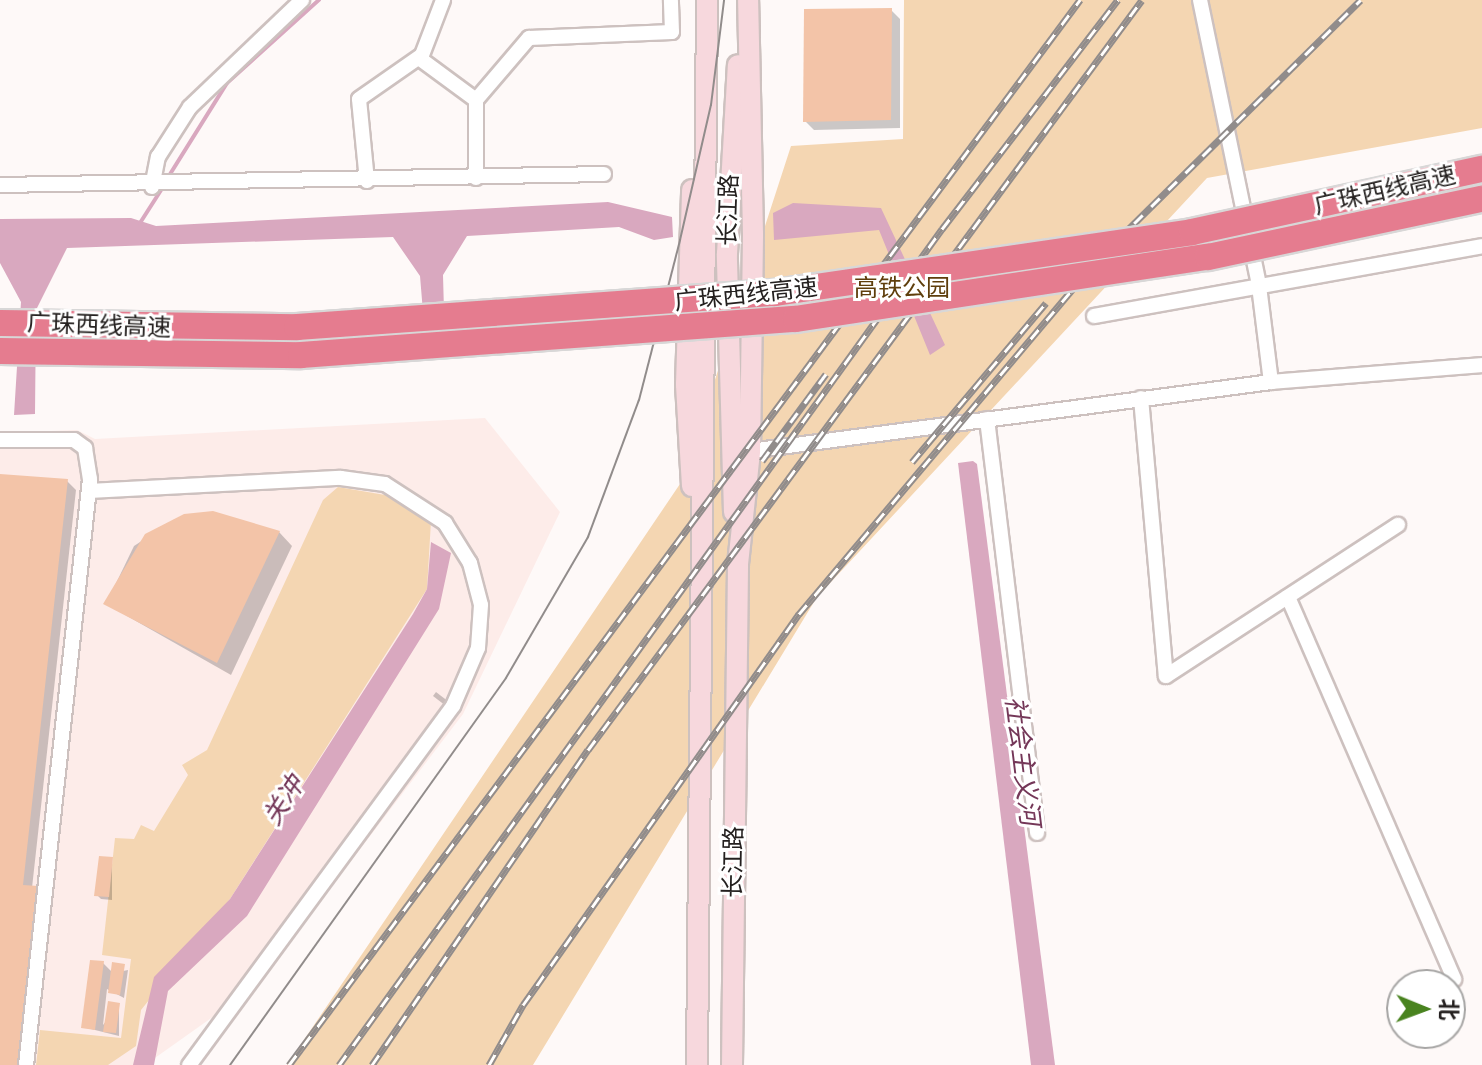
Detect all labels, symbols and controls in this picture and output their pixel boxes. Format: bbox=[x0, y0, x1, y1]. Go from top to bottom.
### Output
street label: 广珠西线高速 bbox=[1312, 161, 1458, 221]
street label: 长江路 bbox=[713, 174, 745, 246]
street label: 广珠西线高速 bbox=[673, 273, 819, 317]
park label: 高铁公园 bbox=[854, 275, 950, 303]
street label: 广珠西线高速 bbox=[27, 309, 171, 343]
water label: 社会主义河 bbox=[999, 695, 1045, 827]
water label: 关冲 bbox=[257, 771, 311, 831]
street label: 长江路 bbox=[719, 826, 749, 898]
north arrow bbox=[1386, 969, 1466, 1049]
text: 北 bbox=[1435, 998, 1461, 1021]

